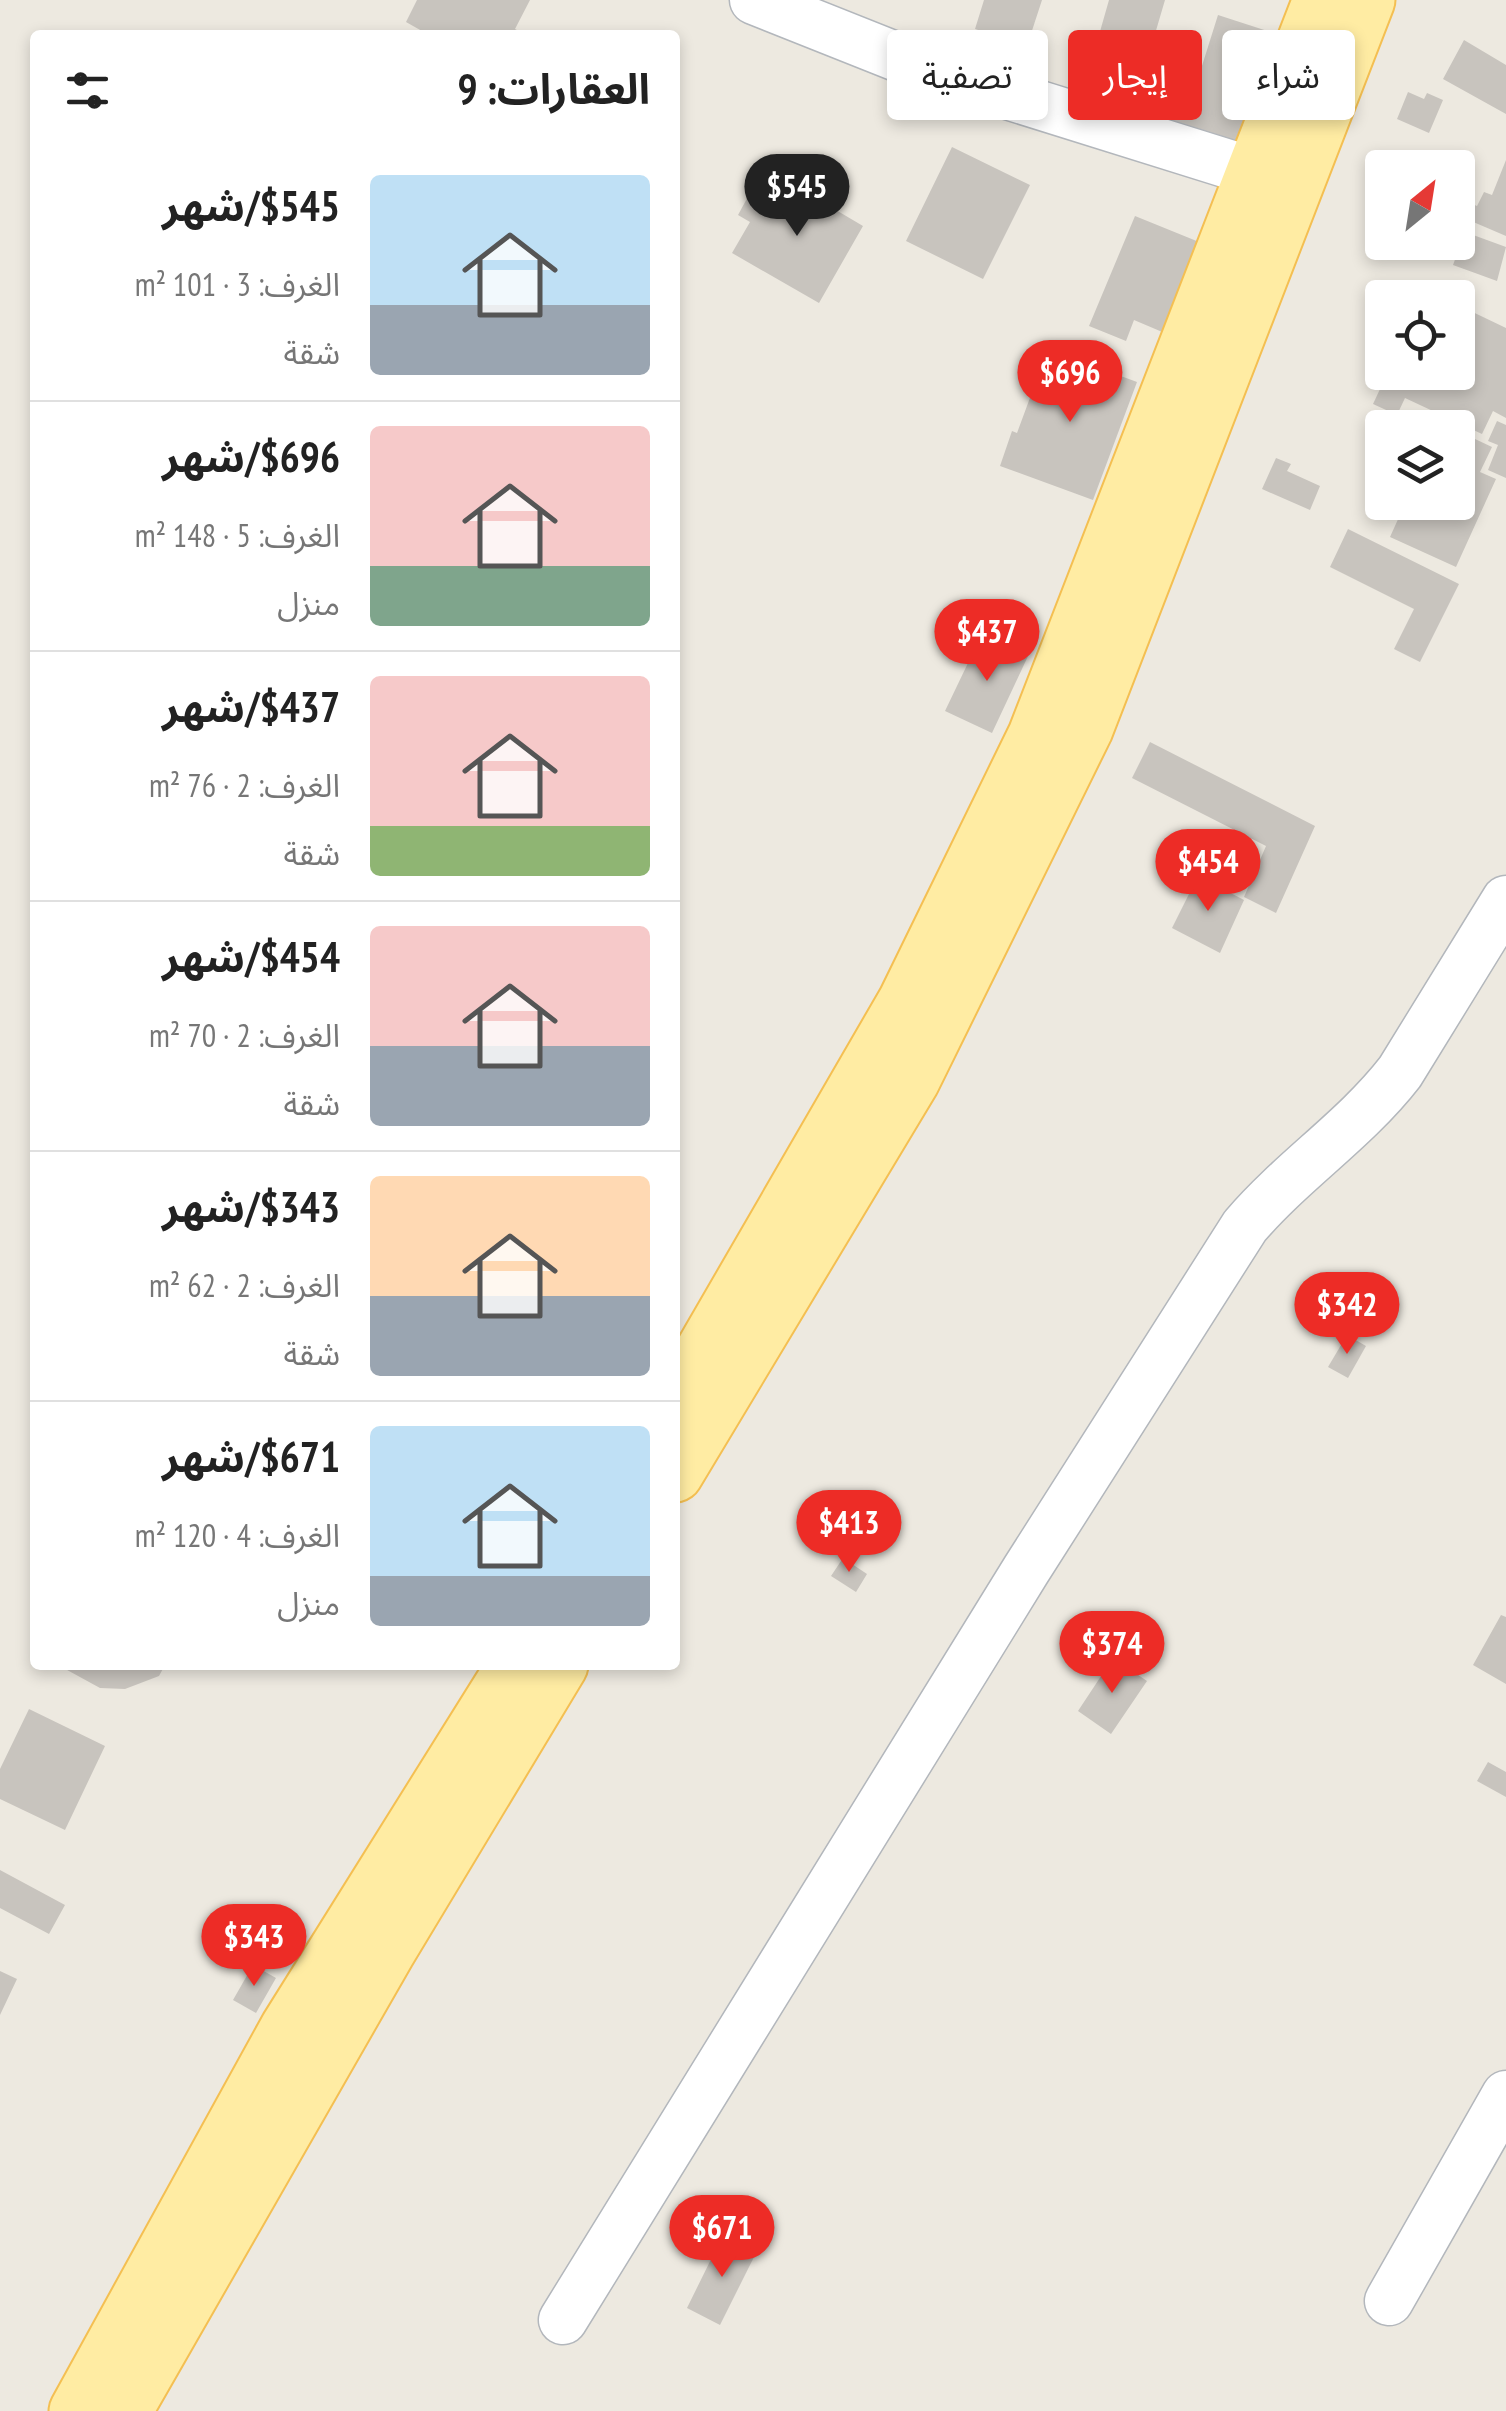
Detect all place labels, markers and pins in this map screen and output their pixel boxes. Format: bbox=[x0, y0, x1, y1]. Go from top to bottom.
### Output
pin: $545 bbox=[738, 154, 856, 239]
pin: $696 bbox=[1011, 340, 1129, 425]
pin: $437 bbox=[928, 599, 1046, 684]
pin: $454 bbox=[1149, 829, 1267, 914]
pin: $342 bbox=[1288, 1272, 1406, 1357]
pin: $413 bbox=[790, 1490, 908, 1575]
pin: $374 bbox=[1053, 1611, 1171, 1696]
pin: $343 bbox=[195, 1904, 313, 1989]
pin: $671 bbox=[663, 2195, 781, 2280]

